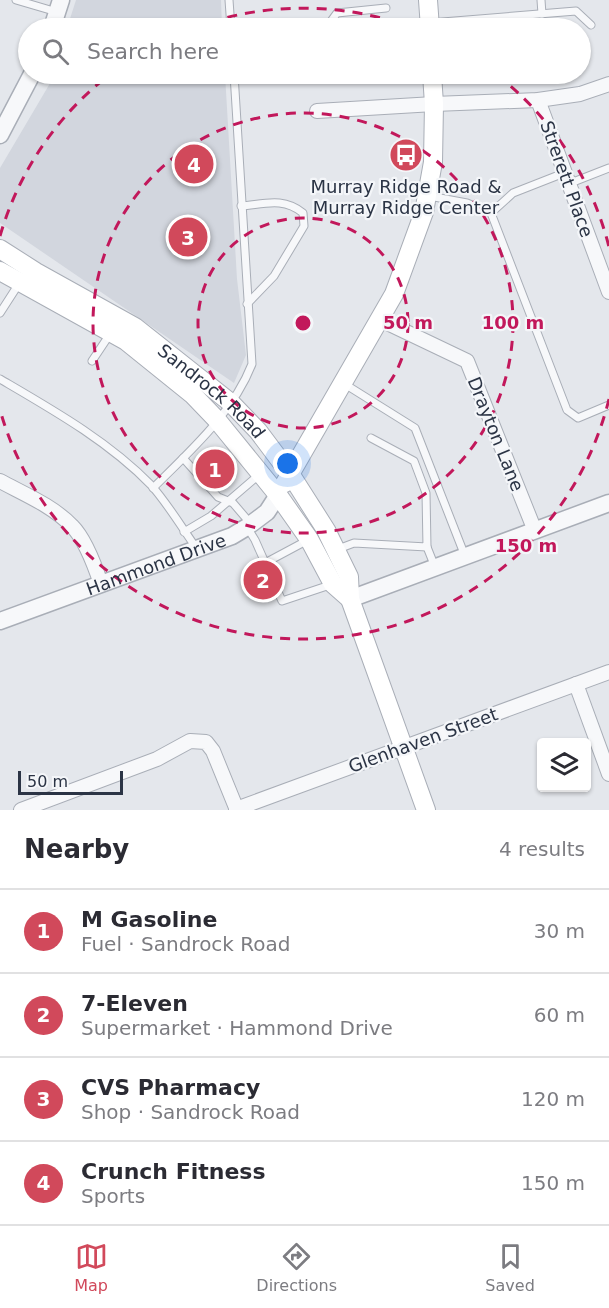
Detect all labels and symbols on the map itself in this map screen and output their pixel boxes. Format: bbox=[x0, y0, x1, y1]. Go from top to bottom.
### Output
street label: Strerett Place bbox=[536, 118, 598, 240]
bus stop icon: Murray Ridge Road & Murray Ridge Center bbox=[388, 137, 424, 173]
pin: 4 bbox=[174, 142, 214, 186]
place label: Murray Ridge Road & Murray Ridge Center bbox=[311, 176, 501, 218]
pin: 3 bbox=[168, 214, 207, 260]
text: 50 m bbox=[383, 312, 433, 333]
text: 100 m bbox=[482, 312, 544, 333]
centre of rings bbox=[293, 313, 313, 333]
street label: Sandrock Road bbox=[154, 339, 270, 442]
street label: Drayton Lane bbox=[463, 374, 529, 494]
pin: 1 bbox=[196, 446, 234, 492]
your location bbox=[273, 449, 302, 478]
street label: Hammond Drive bbox=[83, 529, 229, 599]
text: 150 m bbox=[495, 535, 557, 556]
pin: 2 bbox=[244, 558, 282, 602]
street label: Glenhaven Street bbox=[345, 703, 501, 777]
scale bar bbox=[18, 768, 123, 796]

